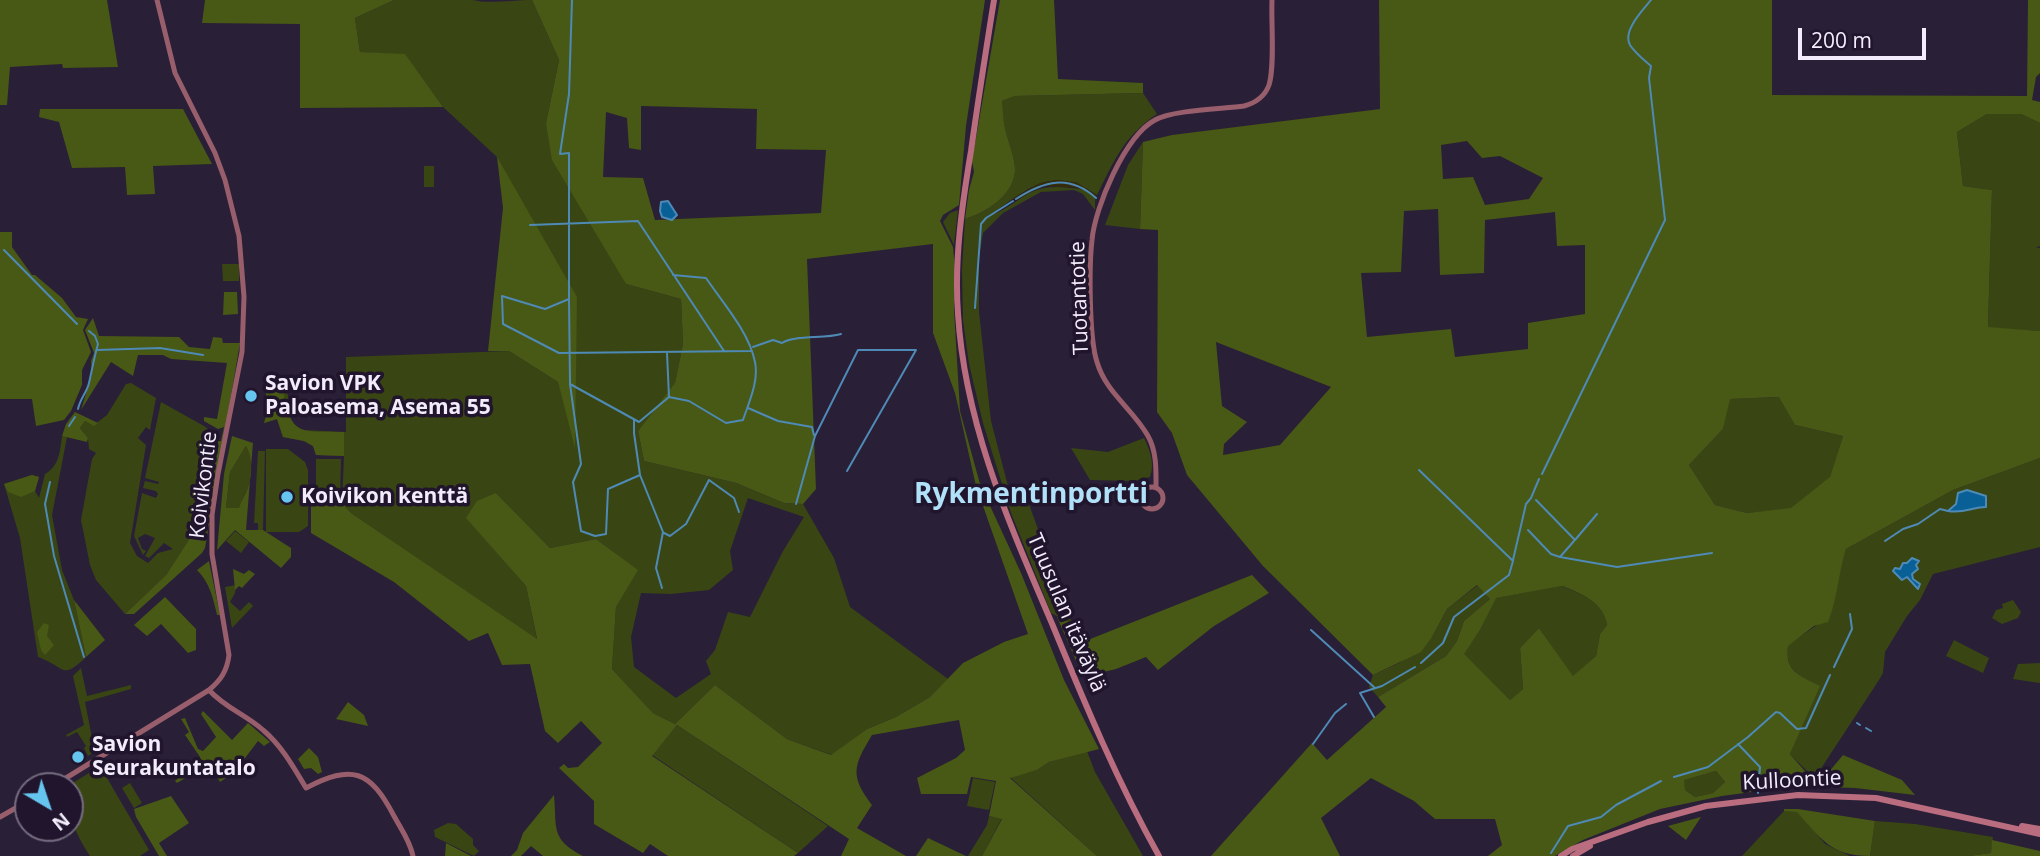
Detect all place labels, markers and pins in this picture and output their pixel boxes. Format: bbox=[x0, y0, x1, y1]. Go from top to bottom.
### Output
place label: Savion VPK Paloasema, Asema 55 bbox=[265, 371, 491, 421]
marker: Savion VPK Paloasema, Asema 55 bbox=[243, 388, 259, 404]
place label: Koivikon kenttä bbox=[301, 484, 468, 510]
marker: Koivikon kenttä bbox=[279, 489, 295, 505]
place label: Savion Seurakuntatalo bbox=[92, 732, 256, 782]
marker: Savion Seurakuntatalo bbox=[70, 749, 86, 765]

